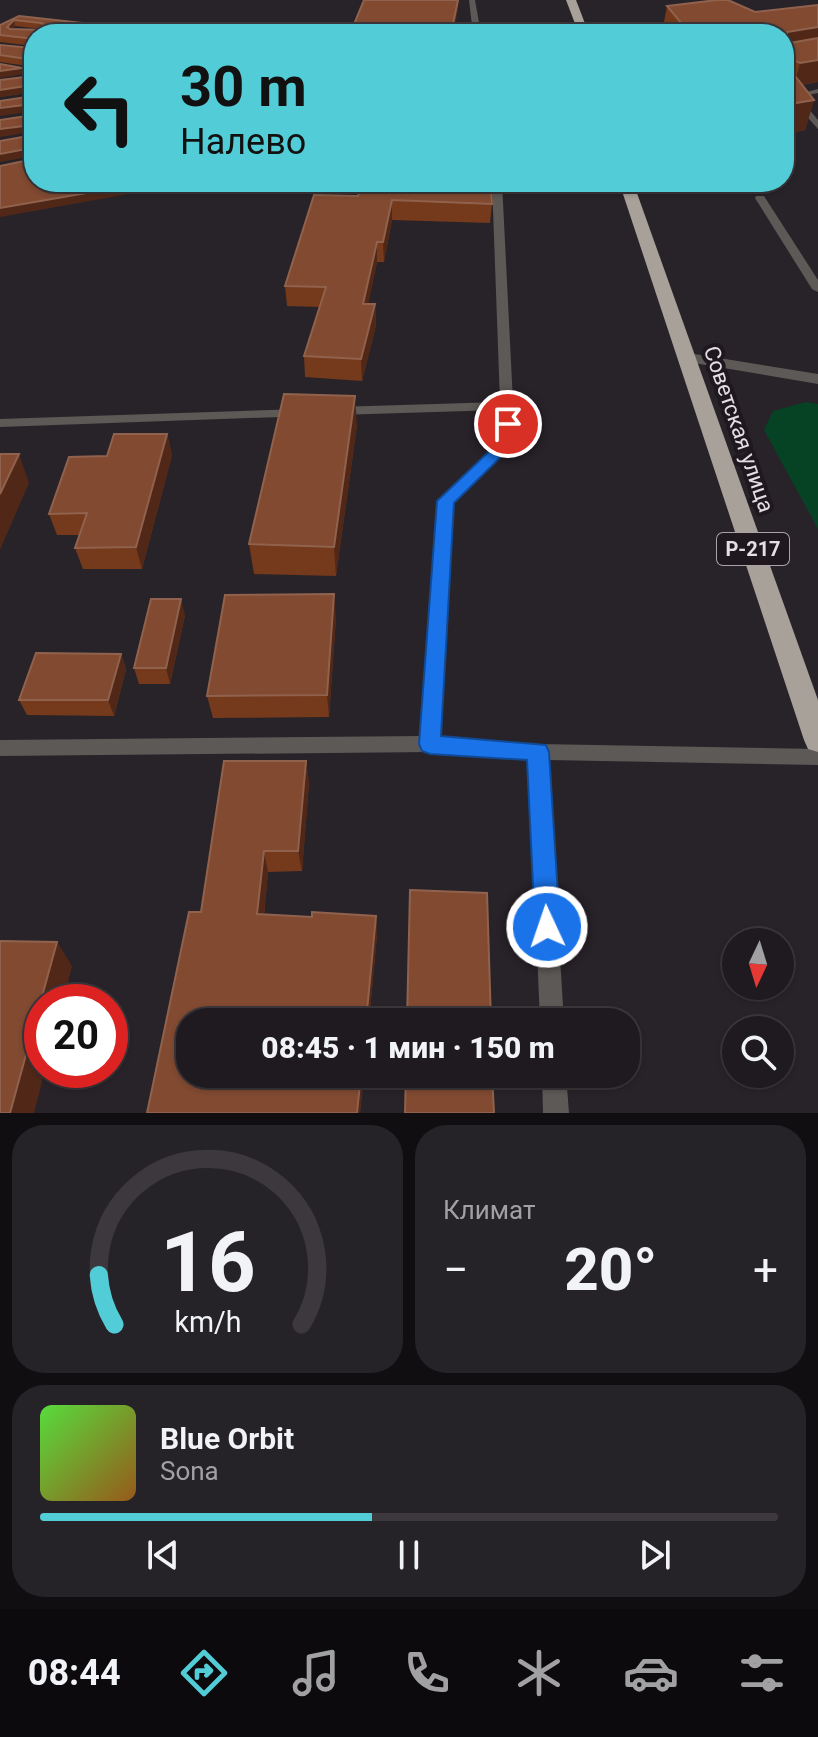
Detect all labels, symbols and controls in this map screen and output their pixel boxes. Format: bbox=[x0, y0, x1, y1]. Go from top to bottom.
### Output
text: 30 m bbox=[180, 54, 307, 120]
icon: left bbox=[48, 56, 152, 160]
text: Налево bbox=[180, 121, 306, 163]
street label: Советская улица bbox=[699, 343, 779, 515]
pin bbox=[474, 390, 542, 458]
icon: arrive bbox=[486, 402, 530, 446]
road number: Р-217 bbox=[717, 533, 789, 565]
position arrow bbox=[505, 885, 589, 969]
north arrow bbox=[722, 928, 794, 1000]
map controls bbox=[722, 928, 794, 1088]
speed limit sign: 20 bbox=[24, 984, 128, 1088]
button: search bbox=[722, 1016, 794, 1088]
text: 08:45 · 1 мин · 150 m bbox=[261, 1030, 555, 1065]
text: Климат bbox=[443, 1195, 535, 1225]
text: 16 bbox=[160, 1214, 255, 1311]
text: 20° bbox=[564, 1234, 657, 1305]
text: − bbox=[443, 1244, 468, 1296]
text: + bbox=[753, 1244, 778, 1296]
text: km/h bbox=[174, 1305, 241, 1339]
text: Blue Orbit bbox=[160, 1421, 294, 1456]
text: Sona bbox=[160, 1456, 219, 1486]
icon: previous bbox=[141, 1533, 185, 1577]
icon: pause bbox=[387, 1533, 431, 1577]
icon: next bbox=[633, 1533, 677, 1577]
icon: directions bbox=[176, 1645, 232, 1701]
icon: music bbox=[288, 1645, 344, 1701]
icon: phone bbox=[399, 1645, 455, 1701]
icon: climate bbox=[511, 1645, 567, 1701]
icon: car bbox=[623, 1645, 679, 1701]
icon: filters bbox=[734, 1645, 790, 1701]
text: 08:44 bbox=[28, 1652, 121, 1694]

